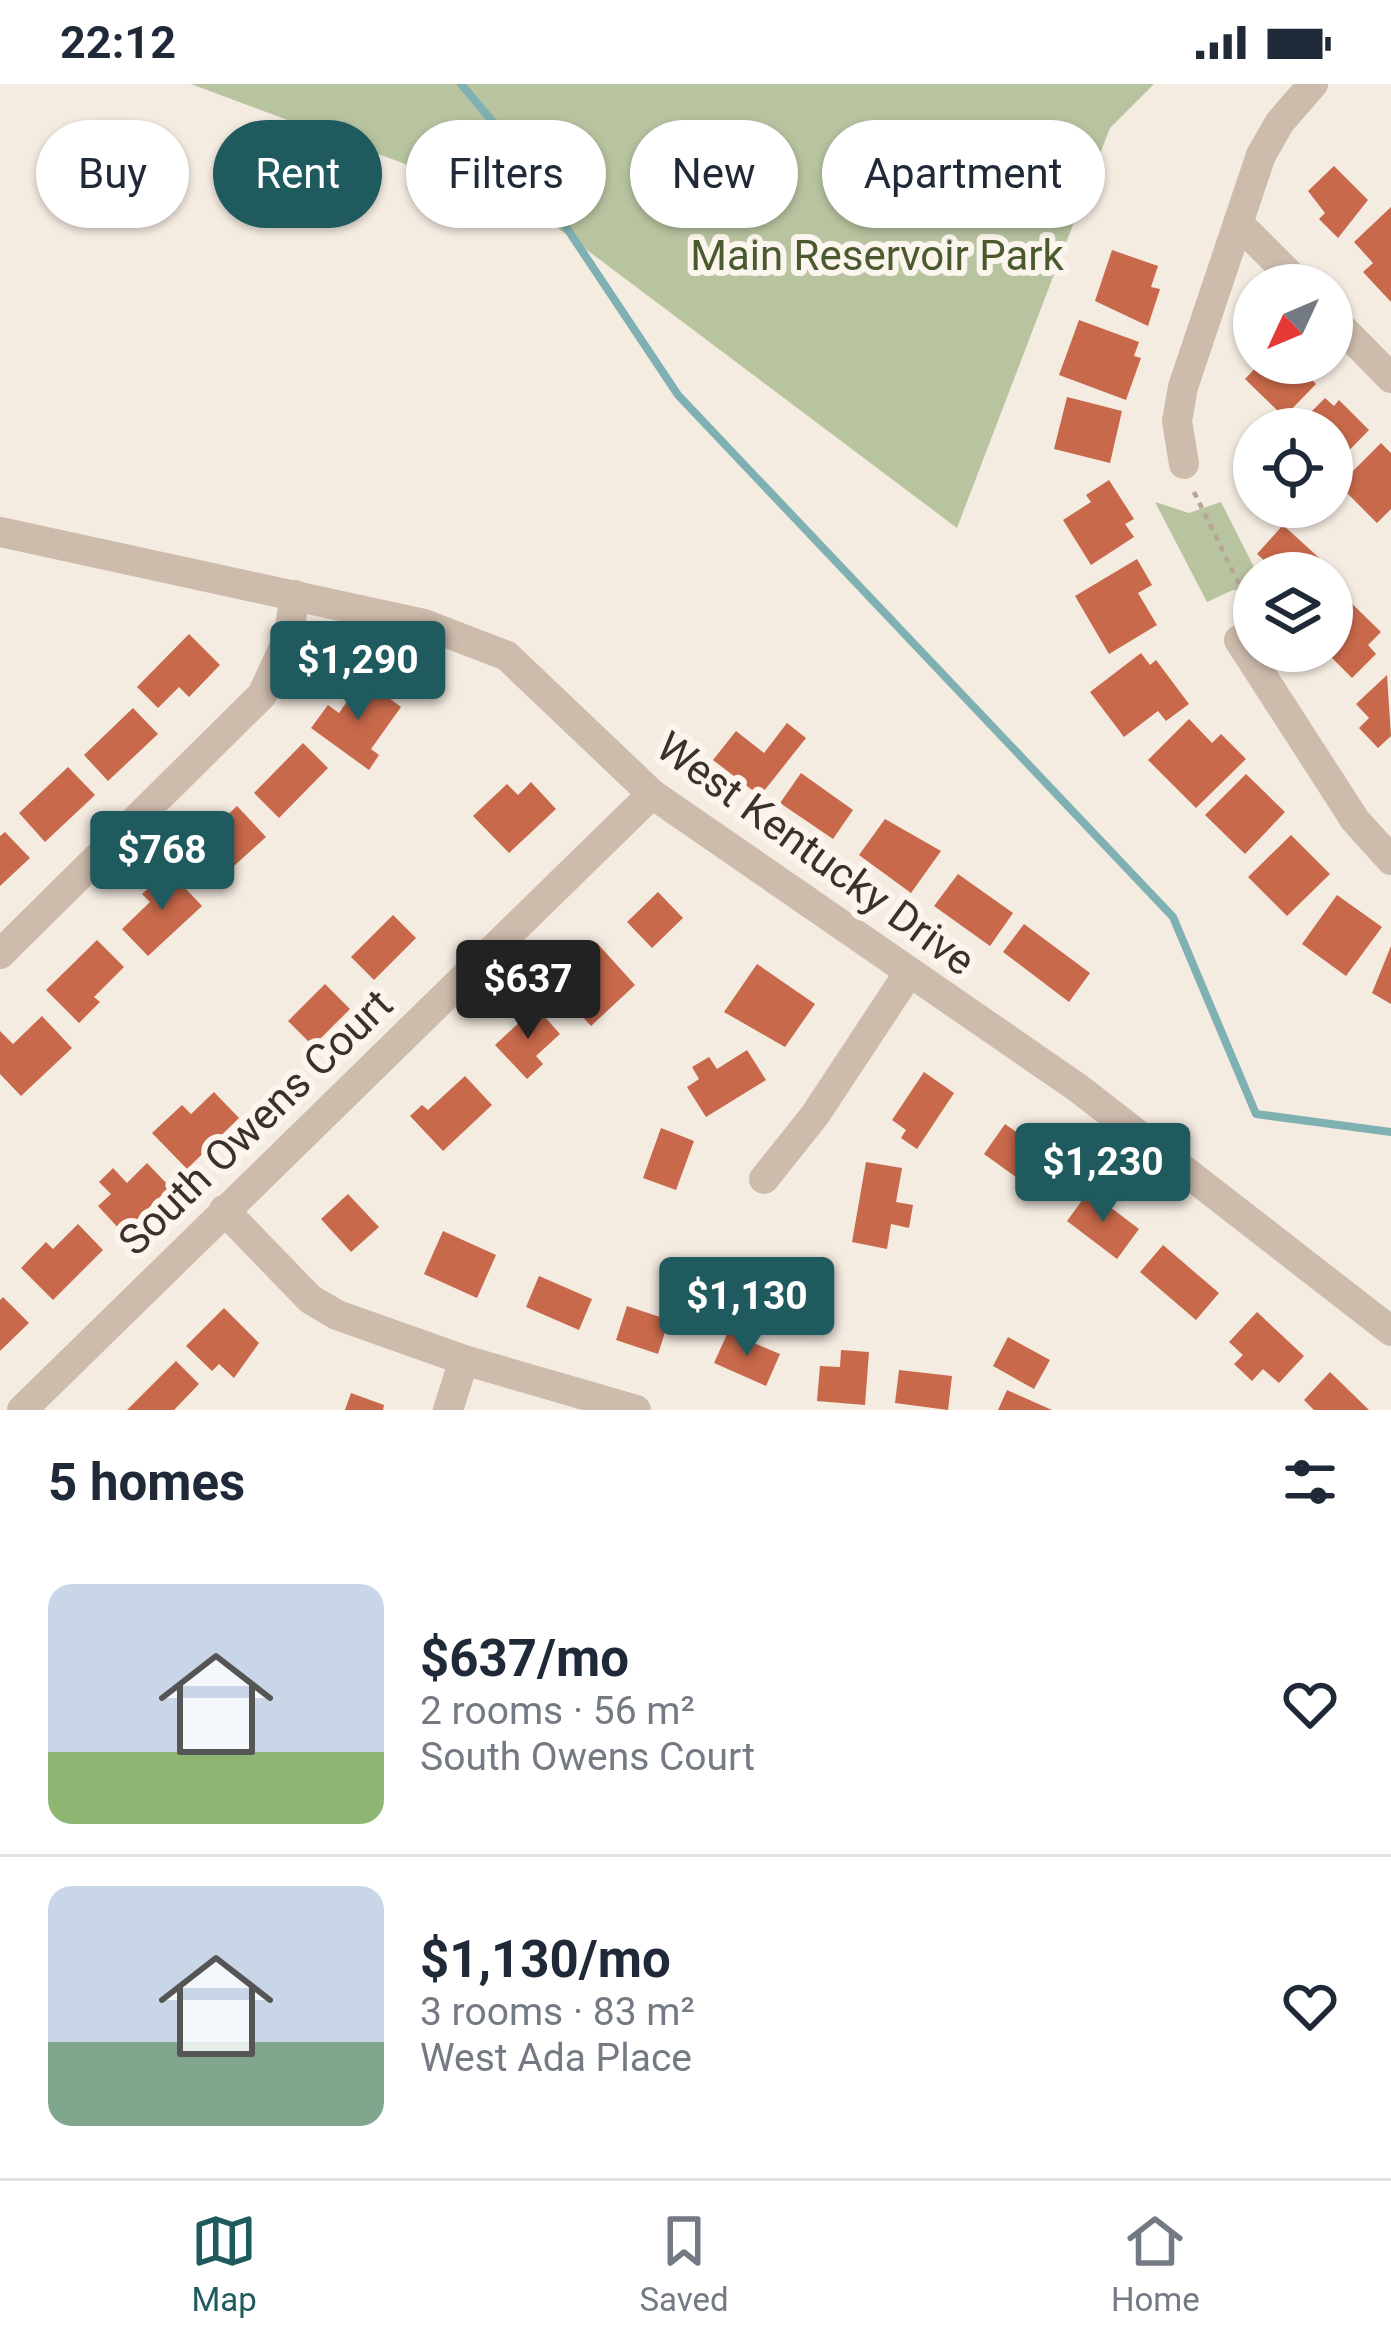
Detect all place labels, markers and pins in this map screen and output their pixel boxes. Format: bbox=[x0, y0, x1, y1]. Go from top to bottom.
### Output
pin: $1,290 bbox=[260, 621, 456, 723]
pin: $768 bbox=[91, 811, 233, 913]
pin: $637 bbox=[457, 940, 599, 1042]
pin: $1,230 bbox=[1005, 1123, 1201, 1225]
pin: $1,130 bbox=[649, 1257, 845, 1359]

